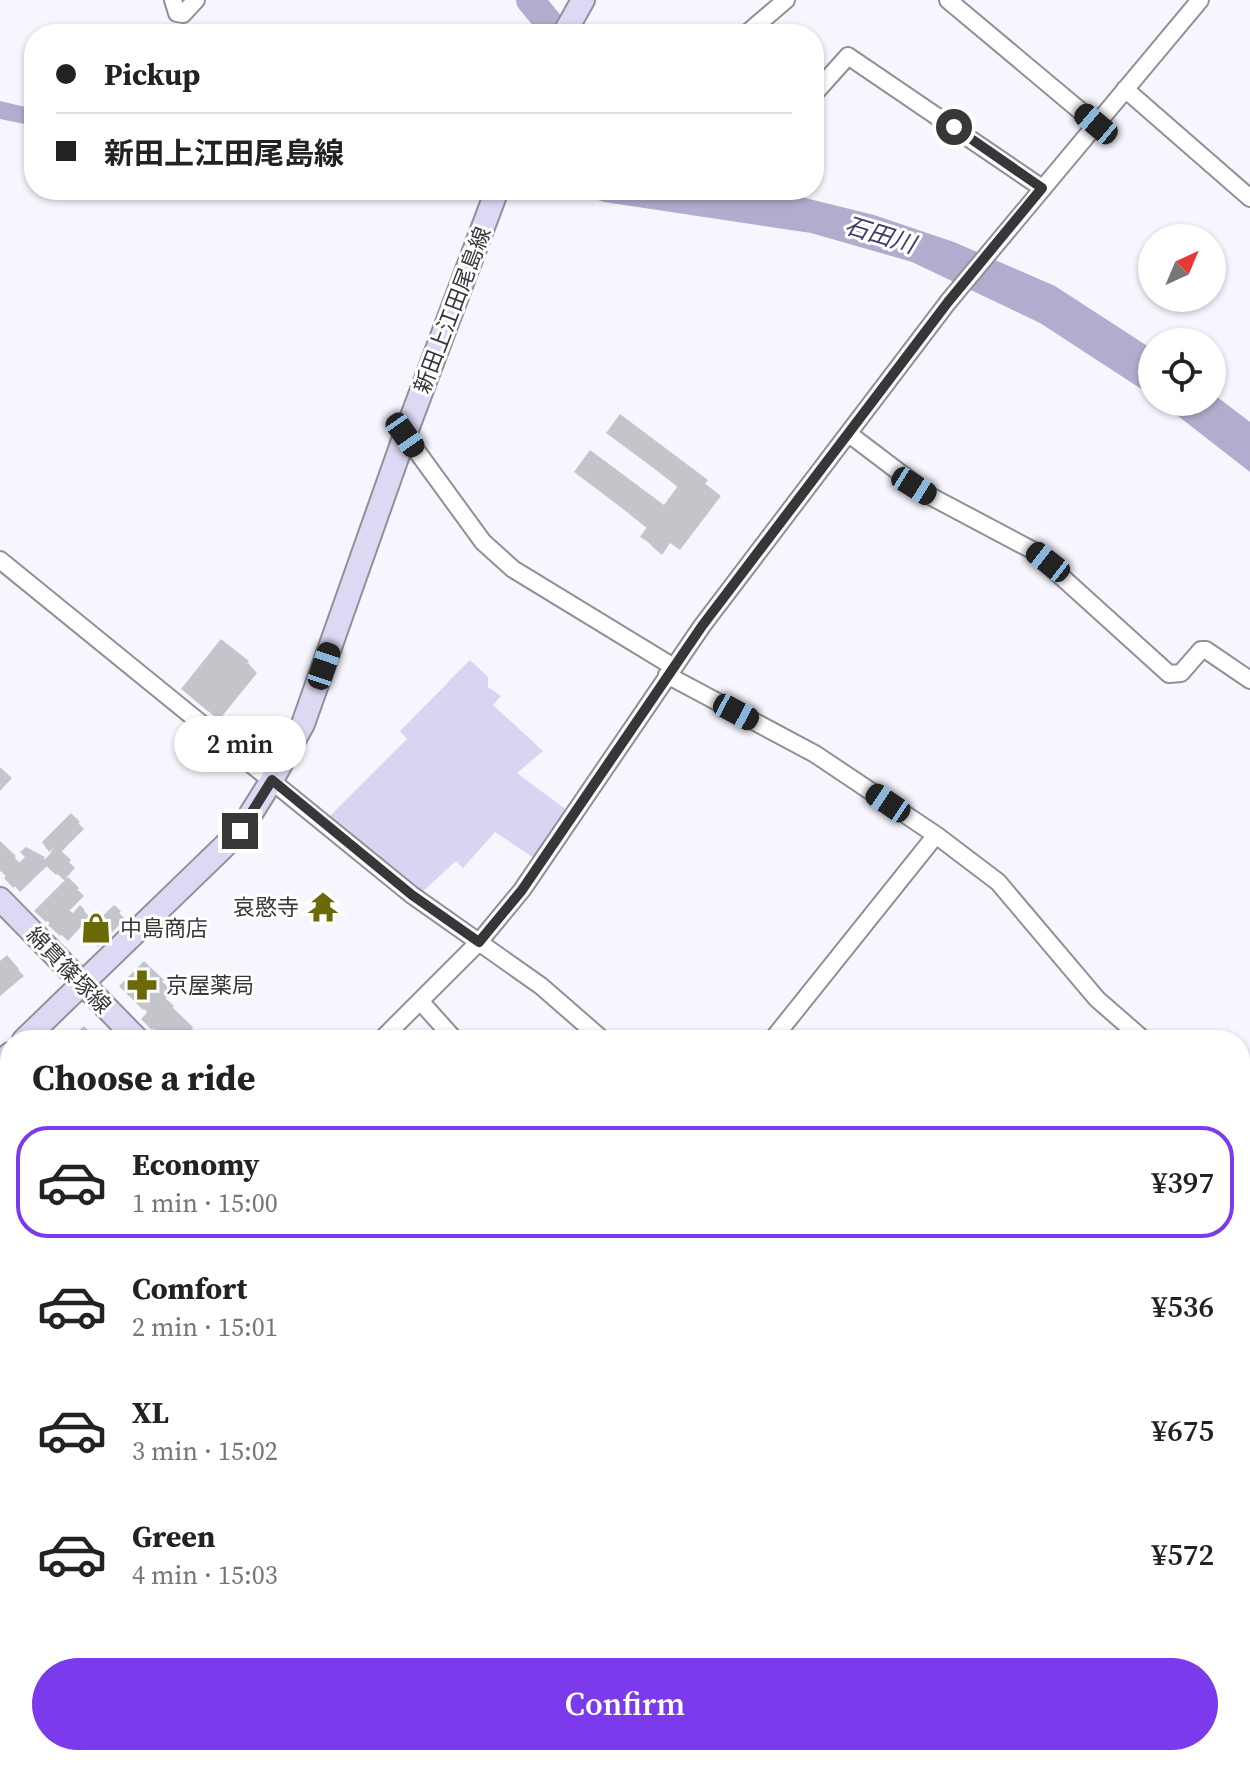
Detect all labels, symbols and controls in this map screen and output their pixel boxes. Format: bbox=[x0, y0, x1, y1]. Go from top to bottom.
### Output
text: Pickup bbox=[104, 54, 200, 95]
car bbox=[1070, 99, 1122, 149]
route start bbox=[936, 109, 972, 145]
text: 新田上江田尾島線 bbox=[104, 133, 344, 174]
water label: 石田川 bbox=[841, 208, 922, 262]
street label: 新田上江田尾島線 bbox=[406, 222, 498, 398]
north arrow bbox=[1138, 224, 1226, 312]
map controls bbox=[1138, 224, 1226, 416]
button: locate bbox=[1138, 328, 1226, 416]
car bbox=[381, 408, 429, 462]
car bbox=[887, 463, 941, 509]
car bbox=[1022, 538, 1074, 586]
car bbox=[305, 639, 343, 693]
car bbox=[709, 690, 763, 734]
callout: 2 min bbox=[174, 715, 306, 771]
text: 2 min bbox=[207, 726, 273, 762]
car bbox=[861, 780, 915, 826]
route end bbox=[222, 813, 258, 849]
temple icon: 哀愍寺 bbox=[306, 890, 340, 924]
place label: 哀愍寺 bbox=[233, 892, 299, 922]
shop icon: 中島商店 bbox=[79, 911, 113, 945]
place label: 中島商店 bbox=[120, 913, 208, 943]
street label: 綿貫篠塚線 bbox=[20, 920, 118, 1020]
pharmacy icon: 京屋薬局 bbox=[125, 968, 159, 1002]
place label: 京屋薬局 bbox=[166, 970, 254, 1000]
text: Choose a ride bbox=[32, 1053, 255, 1102]
text: Economy bbox=[132, 1144, 260, 1185]
icon: car bbox=[36, 1146, 108, 1218]
text: ¥397 bbox=[1152, 1162, 1214, 1203]
text: 1 min · 15:00 bbox=[132, 1185, 278, 1221]
text: Comfort bbox=[132, 1268, 247, 1309]
icon: car bbox=[36, 1270, 108, 1342]
text: ¥536 bbox=[1152, 1286, 1214, 1327]
text: 2 min · 15:01 bbox=[132, 1309, 278, 1345]
text: XL bbox=[132, 1392, 169, 1433]
icon: car bbox=[36, 1394, 108, 1466]
text: ¥675 bbox=[1152, 1410, 1214, 1451]
text: 3 min · 15:02 bbox=[132, 1433, 278, 1469]
text: Green bbox=[132, 1516, 215, 1557]
icon: car bbox=[36, 1518, 108, 1590]
text: ¥572 bbox=[1152, 1534, 1214, 1575]
text: 4 min · 15:03 bbox=[132, 1557, 278, 1593]
button: Confirm bbox=[32, 1658, 1218, 1750]

